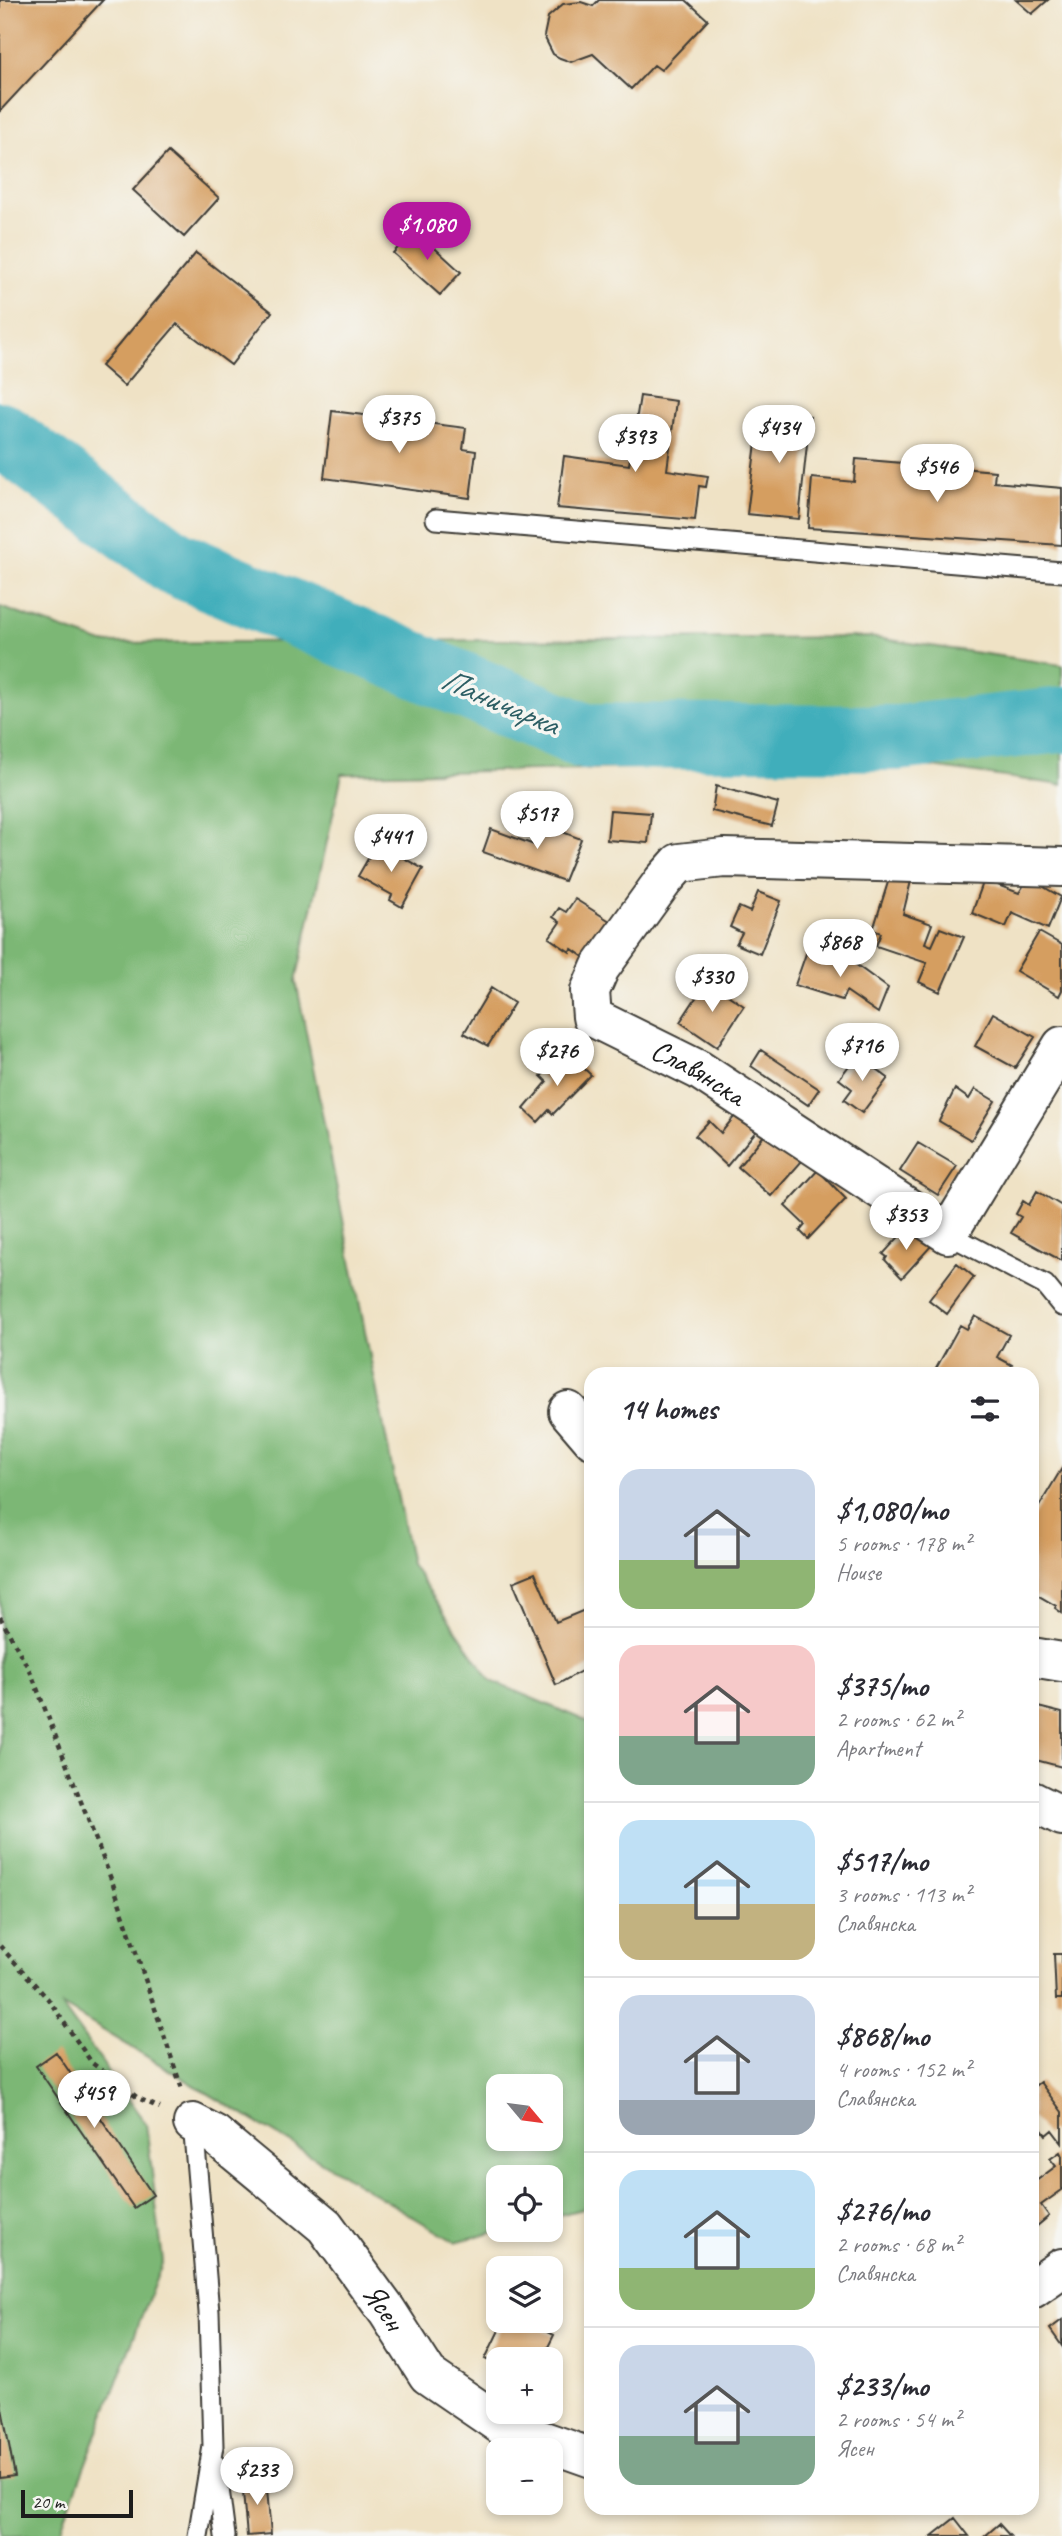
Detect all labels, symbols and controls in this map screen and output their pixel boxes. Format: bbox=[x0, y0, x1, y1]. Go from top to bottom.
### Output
pin: $1,080 bbox=[370, 202, 484, 262]
text: $1,080 bbox=[399, 210, 455, 239]
pin: $375 bbox=[358, 396, 440, 455]
text: $375 bbox=[379, 403, 419, 432]
pin: $434 bbox=[738, 406, 820, 465]
text: $434 bbox=[758, 413, 800, 442]
pin: $393 bbox=[594, 414, 676, 474]
text: $393 bbox=[614, 422, 656, 451]
pin: $546 bbox=[896, 444, 978, 504]
text: $546 bbox=[916, 452, 958, 481]
water label: Паничарка bbox=[435, 658, 567, 746]
pin: $517 bbox=[496, 792, 578, 851]
text: $517 bbox=[517, 799, 557, 828]
pin: $441 bbox=[350, 814, 432, 874]
text: $441 bbox=[370, 822, 412, 851]
pin: $868 bbox=[799, 920, 881, 979]
text: $868 bbox=[819, 927, 861, 956]
pin: $330 bbox=[671, 954, 753, 1014]
text: $330 bbox=[691, 962, 733, 991]
pin: $716 bbox=[821, 1024, 903, 1083]
pin: $276 bbox=[516, 1028, 598, 1088]
street label: Славянска bbox=[645, 1030, 755, 1116]
text: $716 bbox=[841, 1031, 883, 1060]
text: $276 bbox=[536, 1036, 578, 1065]
pin: $353 bbox=[865, 1192, 947, 1252]
text: $353 bbox=[885, 1200, 927, 1229]
text: 14 homes bbox=[619, 1390, 717, 1428]
icon: filters bbox=[966, 1390, 1004, 1428]
text: $1,080/mo bbox=[836, 1491, 948, 1529]
icon: home bbox=[675, 1497, 759, 1581]
text: 5 rooms · 178 m² bbox=[836, 1529, 971, 1558]
text: House bbox=[836, 1558, 881, 1587]
text: $375/mo bbox=[836, 1667, 928, 1705]
icon: home bbox=[675, 1673, 759, 1757]
text: 2 rooms · 62 m² bbox=[836, 1705, 960, 1734]
text: Apartment bbox=[836, 1734, 921, 1763]
text: $517/mo bbox=[836, 1842, 928, 1880]
icon: home bbox=[675, 1848, 759, 1932]
text: 3 rooms · 113 m² bbox=[836, 1880, 971, 1909]
text: Славянска bbox=[836, 1909, 915, 1938]
text: $868/mo bbox=[836, 2017, 929, 2055]
icon: home bbox=[675, 2023, 759, 2107]
text: 4 rooms · 152 m² bbox=[836, 2055, 971, 2084]
pin: $459 bbox=[53, 2070, 135, 2130]
north arrow bbox=[486, 2074, 564, 2151]
map controls bbox=[486, 2074, 563, 2515]
text: $459 bbox=[74, 2078, 114, 2107]
text: Славянска bbox=[836, 2084, 915, 2113]
button: locate bbox=[486, 2165, 563, 2242]
text: $276/mo bbox=[836, 2192, 929, 2230]
icon: home bbox=[675, 2198, 759, 2282]
text: 2 rooms · 68 m² bbox=[836, 2230, 960, 2259]
button: layers bbox=[486, 2256, 563, 2333]
text: Славянска bbox=[836, 2259, 915, 2288]
street label: Ясен bbox=[354, 2276, 415, 2339]
button: + bbox=[486, 2347, 563, 2424]
text: $233/mo bbox=[836, 2367, 928, 2405]
icon: home bbox=[675, 2373, 759, 2457]
text: 2 rooms · 54 m² bbox=[836, 2405, 960, 2434]
text: Ясен bbox=[836, 2434, 873, 2463]
button: − bbox=[486, 2438, 563, 2515]
pin: $233 bbox=[216, 2448, 298, 2507]
text: $233 bbox=[236, 2455, 278, 2484]
scale bar bbox=[21, 2487, 133, 2519]
text: 20 m bbox=[32, 2490, 64, 2514]

